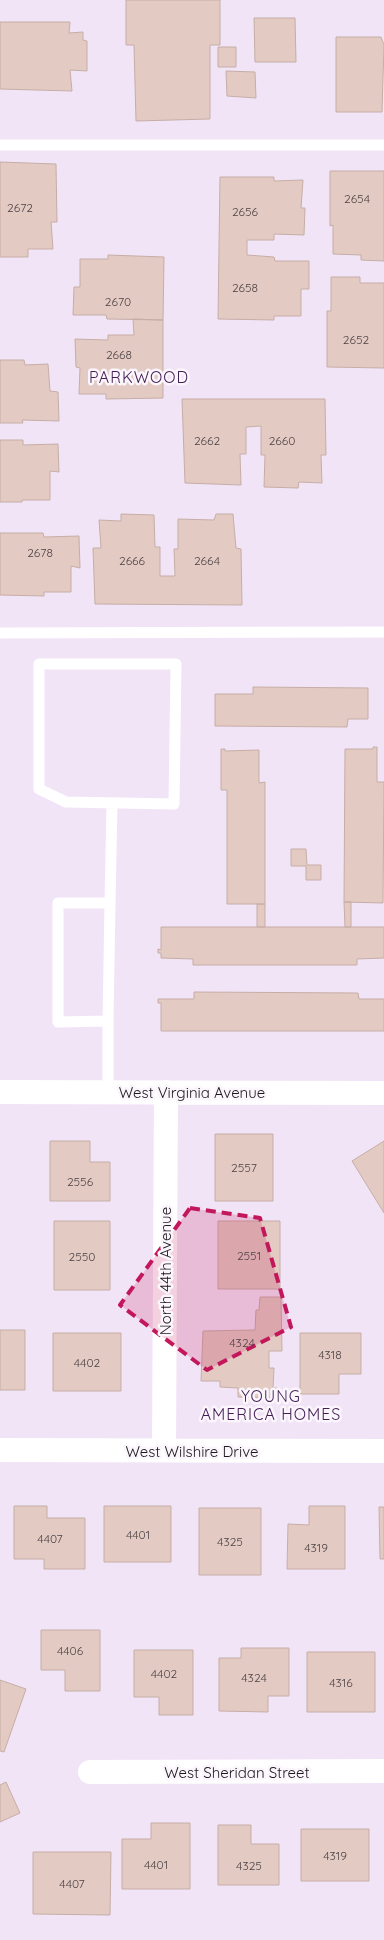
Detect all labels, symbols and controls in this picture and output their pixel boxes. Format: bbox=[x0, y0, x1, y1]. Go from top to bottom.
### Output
house number: 2654 bbox=[344, 191, 370, 206]
house number: 2672 bbox=[7, 200, 33, 215]
house number: 2656 bbox=[232, 204, 259, 219]
house number: 2658 bbox=[232, 280, 258, 295]
house number: 2670 bbox=[105, 294, 131, 309]
house number: 2652 bbox=[343, 332, 369, 347]
house number: 2668 bbox=[106, 347, 132, 362]
district label: PARKWOOD bbox=[89, 367, 189, 387]
house number: 2662 bbox=[194, 433, 220, 448]
house number: 2660 bbox=[269, 433, 295, 448]
house number: 2678 bbox=[27, 545, 53, 560]
house number: 2666 bbox=[119, 553, 146, 568]
house number: 2664 bbox=[194, 553, 220, 568]
street label: West Virginia Avenue bbox=[119, 1083, 265, 1102]
house number: 2557 bbox=[231, 1160, 257, 1175]
house number: 2556 bbox=[67, 1174, 94, 1189]
street label: North 44th Avenue bbox=[156, 1207, 175, 1335]
house number: 2551 bbox=[237, 1248, 261, 1263]
house number: 2550 bbox=[69, 1249, 95, 1264]
house number: 4324 bbox=[229, 1335, 255, 1350]
house number: 4318 bbox=[318, 1347, 342, 1362]
house number: 4402 bbox=[74, 1355, 101, 1370]
district label: YOUNG AMERICA HOMES bbox=[201, 1386, 341, 1424]
street label: West Wilshire Drive bbox=[126, 1442, 259, 1461]
house number: 4401 bbox=[126, 1527, 150, 1542]
house number: 4407 bbox=[37, 1531, 63, 1546]
house number: 4325 bbox=[217, 1534, 243, 1549]
house number: 4319 bbox=[304, 1540, 328, 1555]
house number: 4406 bbox=[57, 1643, 84, 1658]
house number: 4402 bbox=[151, 1666, 178, 1681]
house number: 4324 bbox=[241, 1670, 267, 1685]
house number: 4316 bbox=[329, 1675, 353, 1690]
street label: West Sheridan Street bbox=[164, 1763, 310, 1782]
house number: 4319 bbox=[323, 1848, 347, 1863]
house number: 4401 bbox=[144, 1857, 168, 1872]
house number: 4325 bbox=[236, 1858, 262, 1873]
house number: 4407 bbox=[59, 1876, 85, 1891]

